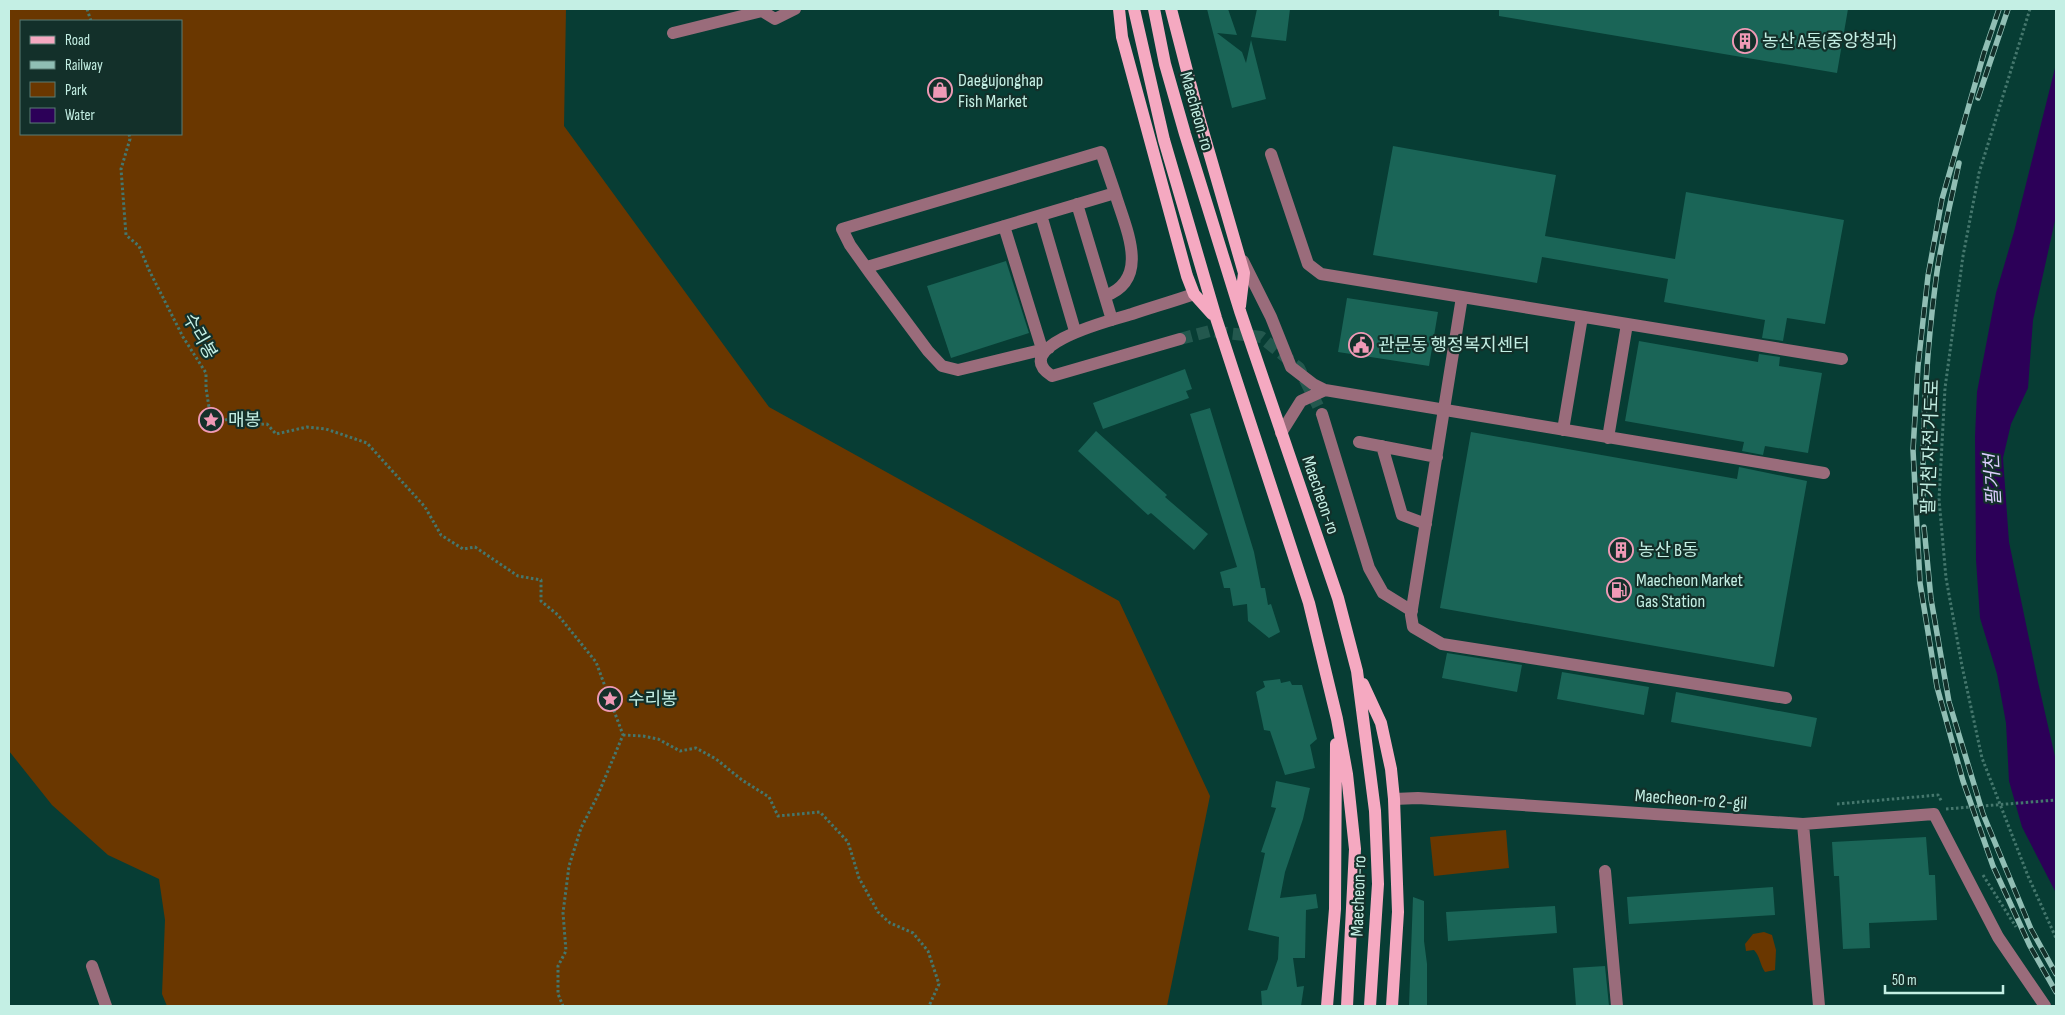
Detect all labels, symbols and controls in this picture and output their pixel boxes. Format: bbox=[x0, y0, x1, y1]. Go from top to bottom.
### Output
legend bbox=[20, 20, 182, 135]
building icon: 농산 A동(중앙청과) bbox=[1732, 28, 1758, 54]
text: Road bbox=[65, 31, 90, 50]
place label: 농산 A동(중앙청과) bbox=[1762, 31, 1896, 52]
text: Railway bbox=[65, 56, 103, 75]
street label: Maecheon-ro bbox=[1175, 69, 1218, 153]
place label: Daegujonghap Fish Market bbox=[958, 70, 1043, 112]
shop icon: Daegujonghap Fish Market bbox=[927, 77, 953, 103]
text: Park bbox=[65, 81, 87, 100]
text: Water bbox=[65, 106, 96, 125]
street label: 수리봉 bbox=[178, 309, 221, 363]
public building icon: 관문동 행정복지센터 bbox=[1348, 332, 1374, 358]
place label: 관문동 행정복지센터 bbox=[1378, 335, 1530, 356]
street label: 팔거천 자전거도로 bbox=[1918, 379, 1943, 515]
place icon: 매봉 bbox=[198, 407, 224, 433]
place label: 매봉 bbox=[228, 410, 261, 431]
water label: 팔거천 bbox=[1981, 452, 2006, 507]
street label: Maecheon-ro bbox=[1297, 453, 1344, 537]
building icon: 농산 B동 bbox=[1608, 537, 1634, 563]
place label: 농산 B동 bbox=[1638, 540, 1699, 561]
place label: Maecheon Market Gas Station bbox=[1636, 570, 1744, 612]
fuel station icon: Maecheon Market Gas Station bbox=[1606, 577, 1632, 603]
place icon: 수리봉 bbox=[597, 686, 623, 712]
place label: 수리봉 bbox=[628, 689, 678, 710]
street label: Maecheon-ro 2-gil bbox=[1634, 785, 1748, 814]
street label: Maecheon-ro bbox=[1347, 855, 1370, 937]
scale bar bbox=[1885, 962, 2002, 994]
text: 50 m bbox=[1892, 971, 1917, 990]

